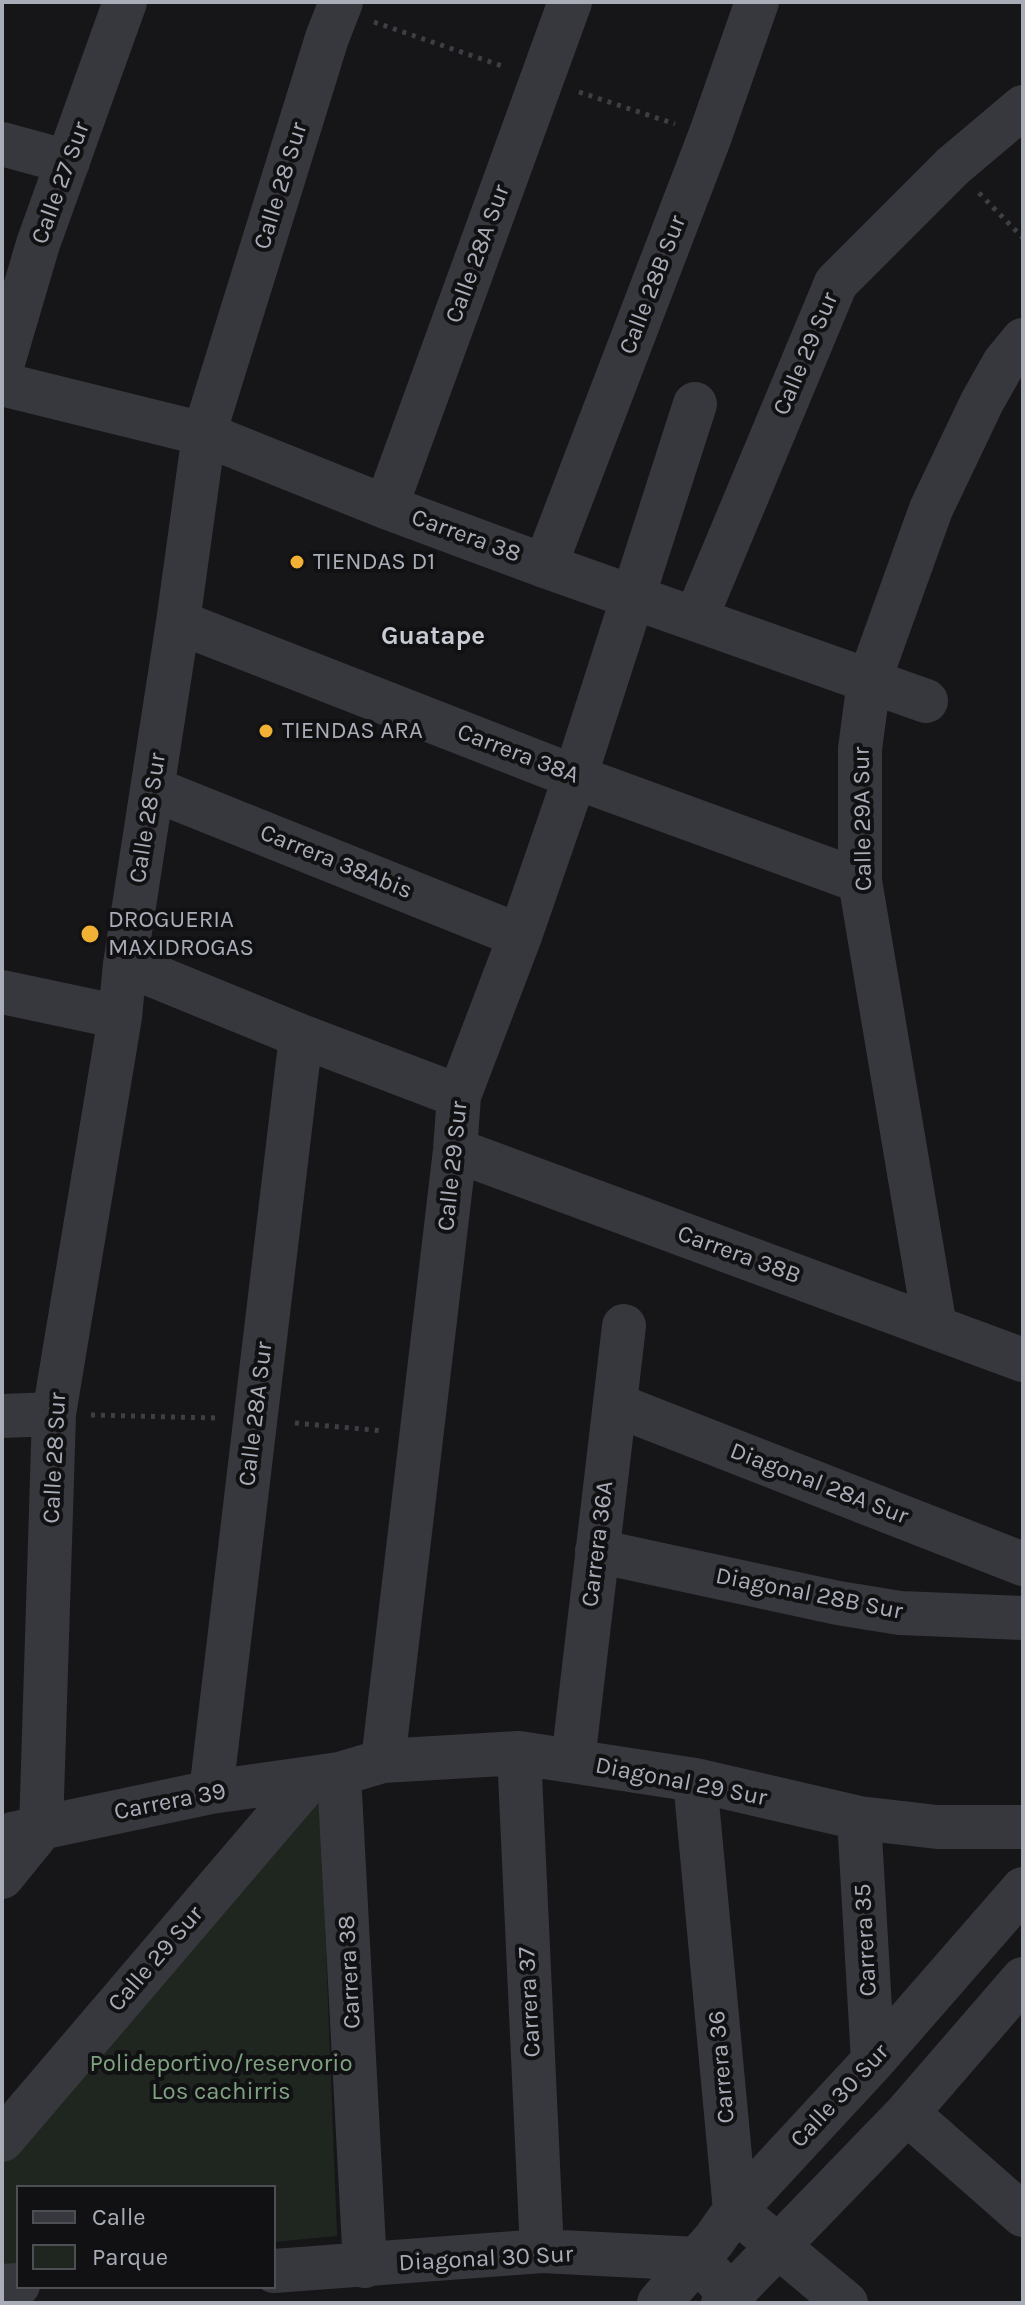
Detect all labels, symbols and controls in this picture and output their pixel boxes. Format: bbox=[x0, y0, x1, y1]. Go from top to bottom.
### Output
street label: Calle 27 Sur bbox=[26, 118, 96, 248]
street label: Calle 28 Sur bbox=[248, 119, 314, 253]
street label: Calle 28A Sur bbox=[440, 181, 516, 327]
street label: Calle 28B Sur bbox=[613, 212, 693, 358]
street label: Calle 29 Sur bbox=[767, 288, 845, 420]
street label: Carrera 38 bbox=[407, 503, 525, 569]
place label: TIENDAS D1 bbox=[313, 548, 435, 576]
marker: TIENDAS D1 bbox=[288, 553, 306, 571]
district label: Guatape bbox=[381, 621, 485, 653]
place label: TIENDAS ARA bbox=[282, 717, 423, 745]
street label: Carrera 38A bbox=[453, 718, 583, 790]
marker: TIENDAS ARA bbox=[257, 722, 275, 740]
street label: Calle 29A Sur bbox=[847, 747, 879, 891]
street label: Calle 28 Sur bbox=[123, 751, 173, 885]
street label: Carrera 38Abis bbox=[256, 818, 416, 906]
place label: DROGUERIA MAXIDROGAS bbox=[108, 906, 254, 962]
marker: DROGUERIA MAXIDROGAS bbox=[79, 923, 101, 945]
street label: Calle 29 Sur bbox=[432, 1100, 474, 1232]
street label: Carrera 38B bbox=[673, 1219, 805, 1291]
street label: Calle 28A Sur bbox=[233, 1340, 279, 1488]
street label: Calle 28 Sur bbox=[37, 1392, 73, 1524]
street label: Diagonal 28A Sur bbox=[726, 1437, 912, 1531]
street label: Carrera 36A bbox=[576, 1479, 620, 1609]
street label: Diagonal 28B Sur bbox=[713, 1562, 905, 1626]
street label: Diagonal 29 Sur bbox=[593, 1751, 769, 1813]
street label: Carrera 39 bbox=[112, 1777, 228, 1827]
street label: Carrera 35 bbox=[849, 1883, 883, 1997]
street label: Calle 29 Sur bbox=[102, 1900, 210, 2018]
street label: Carrera 38 bbox=[333, 1914, 367, 2030]
street label: Carrera 37 bbox=[513, 1946, 547, 2058]
street label: Carrera 36 bbox=[703, 2009, 741, 2125]
street label: Calle 30 Sur bbox=[785, 2038, 895, 2154]
park label: Polideportivo/reservorio Los cachirris bbox=[89, 2050, 353, 2106]
legend bbox=[16, 2185, 276, 2289]
text: Calle bbox=[92, 2203, 146, 2231]
street label: Diagonal 30 Sur bbox=[398, 2240, 574, 2278]
text: Parque bbox=[92, 2243, 168, 2271]

